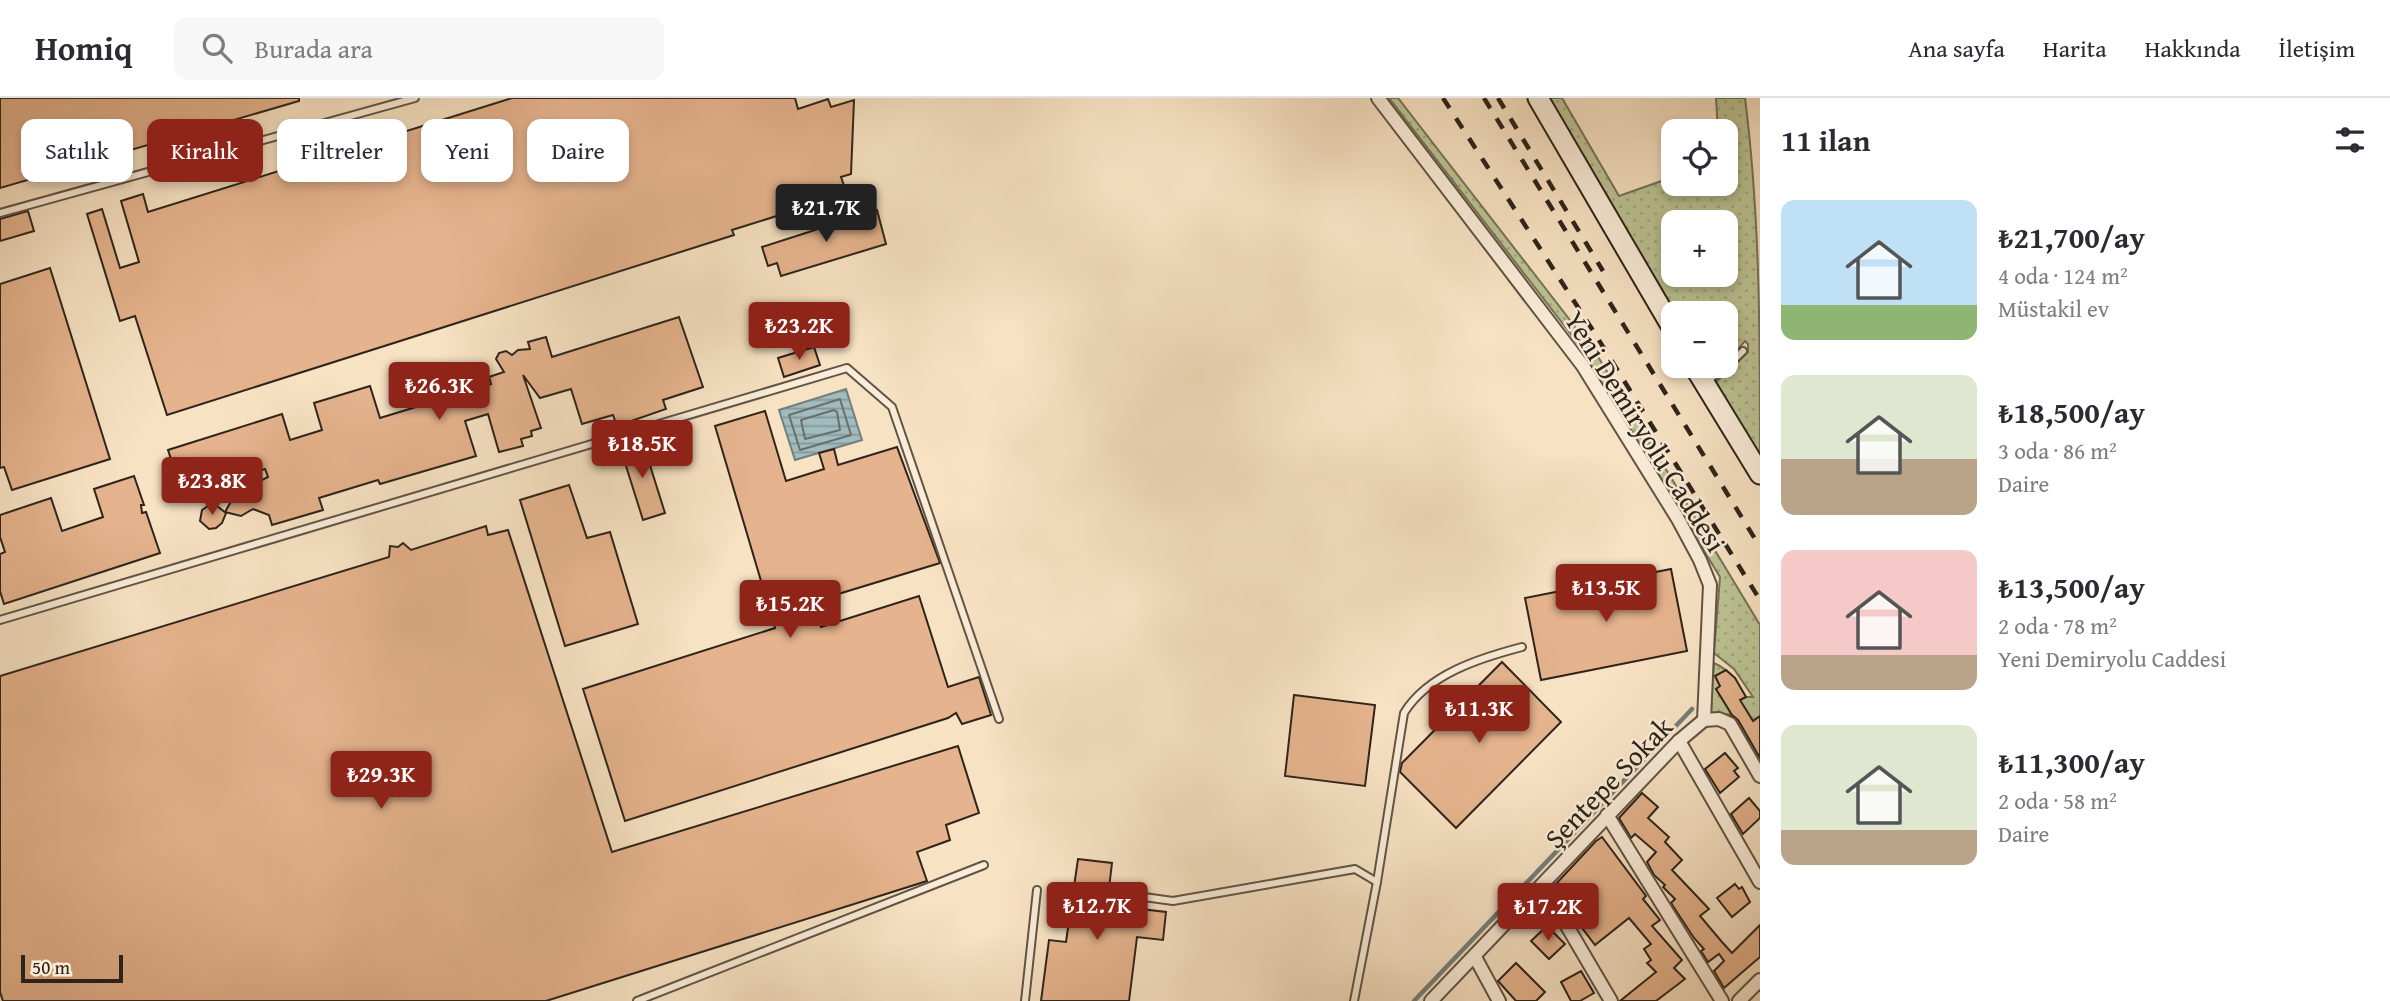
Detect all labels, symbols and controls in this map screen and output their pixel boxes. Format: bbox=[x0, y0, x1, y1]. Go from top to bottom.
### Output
search box bbox=[174, 17, 664, 80]
text: Homiq bbox=[35, 24, 132, 72]
icon: search bbox=[198, 29, 236, 67]
text: Burada ara bbox=[254, 29, 373, 68]
text: Ana sayfa bbox=[1908, 31, 2005, 66]
text: Harita bbox=[2043, 31, 2107, 66]
text: Hakkında bbox=[2145, 31, 2241, 66]
text: İletişim bbox=[2279, 31, 2355, 66]
text: 11 ilan bbox=[1781, 118, 1870, 162]
chip: Satılık bbox=[21, 119, 133, 182]
chip: Kiralık bbox=[147, 119, 263, 182]
chip: Filtreler bbox=[277, 119, 407, 182]
chip: Yeni bbox=[421, 119, 513, 182]
chip: Daire bbox=[527, 119, 629, 182]
map controls bbox=[1661, 119, 1738, 378]
button: locate bbox=[1661, 119, 1738, 196]
icon: filters bbox=[2331, 121, 2369, 159]
pin: ₺21.7K bbox=[769, 184, 883, 244]
text: ₺21.7K bbox=[792, 190, 860, 223]
button: + bbox=[1661, 210, 1738, 287]
text: ₺21,700/ay bbox=[1998, 215, 2145, 259]
icon: home bbox=[1837, 228, 1921, 312]
text: 4 oda · 124 m² bbox=[1998, 259, 2128, 292]
text: Müstakil ev bbox=[1998, 292, 2109, 325]
button: − bbox=[1661, 301, 1738, 378]
pin: ₺23.2K bbox=[742, 302, 856, 362]
street label: Yeni Demiryolu Caddesi bbox=[1555, 302, 1737, 560]
text: ₺23.2K bbox=[765, 308, 833, 341]
pin: ₺26.3K bbox=[382, 362, 496, 422]
text: ₺26.3K bbox=[405, 368, 473, 401]
text: ₺18,500/ay bbox=[1998, 390, 2145, 434]
icon: home bbox=[1837, 403, 1921, 487]
pin: ₺18.5K bbox=[585, 420, 699, 480]
text: ₺18.5K bbox=[608, 426, 676, 459]
text: 3 oda · 86 m² bbox=[1998, 434, 2117, 467]
pin: ₺23.8K bbox=[155, 458, 269, 517]
text: ₺23.8K bbox=[178, 463, 246, 496]
text: Daire bbox=[1998, 467, 2049, 500]
pin: ₺13.5K bbox=[1549, 564, 1663, 624]
text: ₺13,500/ay bbox=[1998, 565, 2145, 609]
text: ₺13.5K bbox=[1572, 570, 1640, 603]
icon: home bbox=[1837, 578, 1921, 662]
pin: ₺15.2K bbox=[733, 580, 847, 640]
text: ₺15.2K bbox=[756, 586, 824, 619]
text: 2 oda · 78 m² bbox=[1998, 609, 2117, 642]
text: Yeni Demiryolu Caddesi bbox=[1998, 642, 2226, 675]
pin: ₺11.3K bbox=[1422, 686, 1536, 745]
text: ₺11.3K bbox=[1445, 691, 1513, 724]
street label: Şentepe Sokak bbox=[1534, 706, 1682, 857]
text: ₺11,300/ay bbox=[1998, 740, 2145, 784]
pin: ₺29.3K bbox=[324, 752, 438, 811]
icon: home bbox=[1837, 753, 1921, 837]
text: ₺29.3K bbox=[347, 757, 415, 790]
text: 2 oda · 58 m² bbox=[1998, 784, 2117, 817]
text: Daire bbox=[1998, 817, 2049, 850]
pin: ₺12.7K bbox=[1040, 882, 1154, 942]
pin: ₺17.2K bbox=[1491, 884, 1605, 943]
text: ₺12.7K bbox=[1063, 888, 1131, 921]
text: ₺17.2K bbox=[1514, 889, 1582, 922]
scale bar bbox=[21, 952, 122, 984]
text: 50 m bbox=[32, 953, 70, 981]

